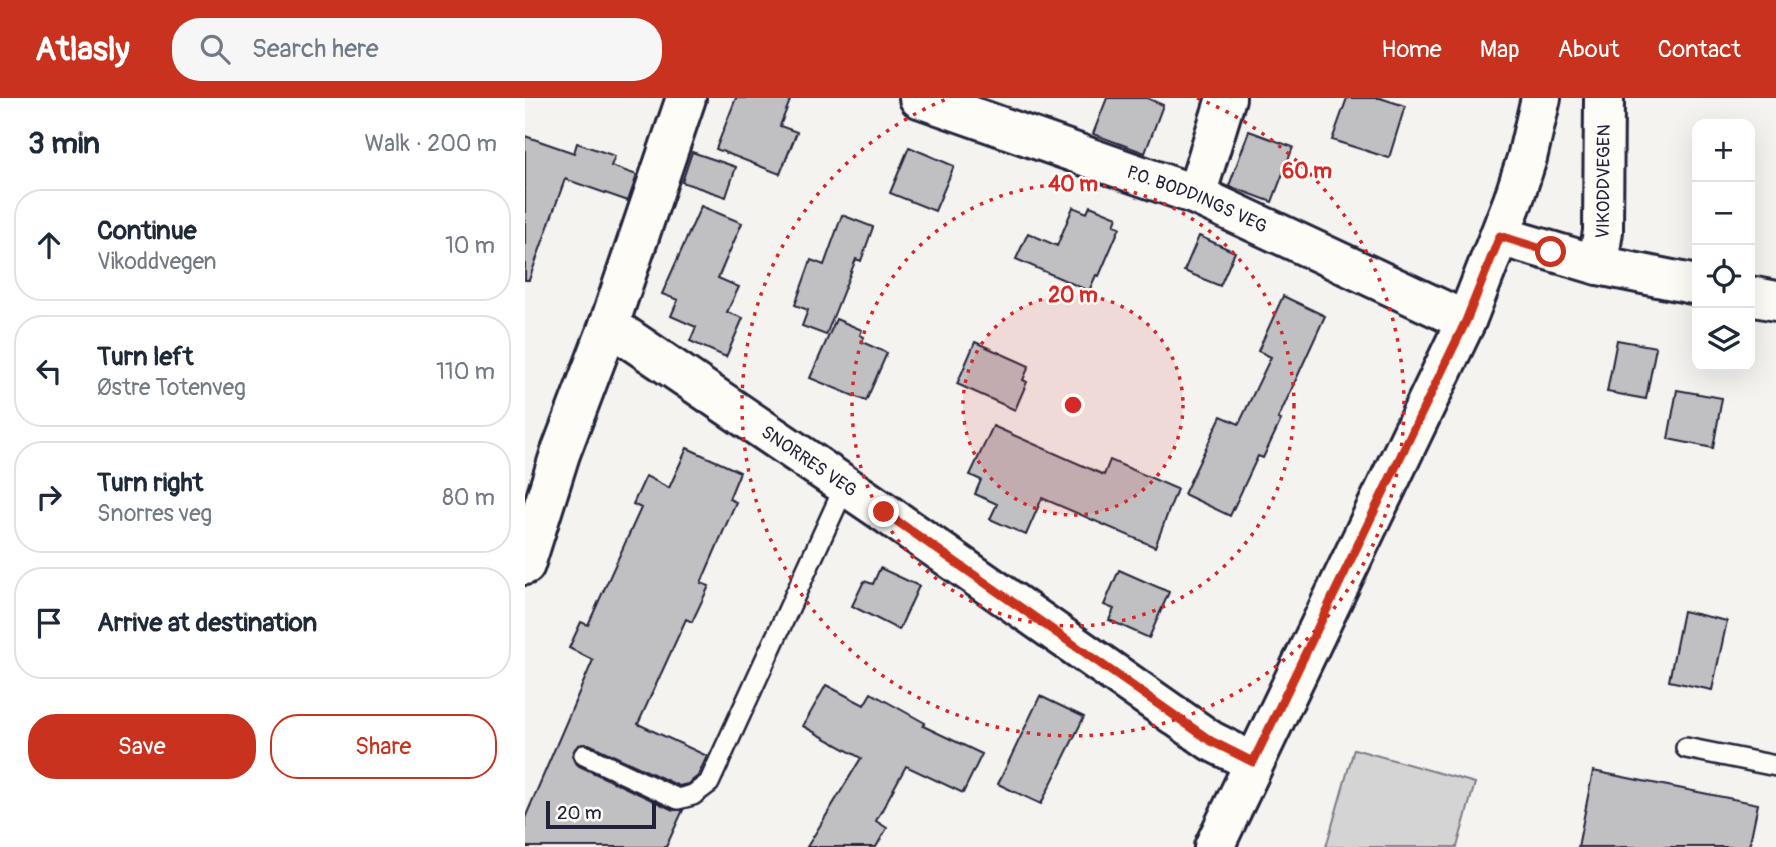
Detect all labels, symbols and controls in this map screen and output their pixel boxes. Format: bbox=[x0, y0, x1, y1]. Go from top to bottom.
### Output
search box bbox=[172, 18, 662, 81]
text: Atlasly bbox=[35, 29, 130, 70]
icon: search bbox=[196, 30, 234, 68]
text: Search here bbox=[252, 33, 379, 65]
text: Home bbox=[1381, 35, 1442, 64]
text: Map bbox=[1480, 35, 1520, 64]
text: About bbox=[1558, 35, 1620, 64]
text: Contact bbox=[1658, 35, 1741, 64]
map controls bbox=[1692, 119, 1755, 371]
button: + bbox=[1692, 119, 1755, 182]
street label: VIKODDVEGEN bbox=[1591, 124, 1616, 241]
text: 3 min bbox=[28, 125, 100, 162]
text: Walk · 200 m bbox=[364, 129, 497, 158]
text: 60 m bbox=[1282, 158, 1332, 185]
street label: P.O. BODDINGS VEG bbox=[1124, 161, 1271, 239]
text: 40 m bbox=[1048, 171, 1098, 198]
button: − bbox=[1692, 182, 1755, 245]
text: Continue bbox=[97, 215, 197, 247]
icon: ahead bbox=[30, 226, 68, 264]
text: 10 m bbox=[445, 231, 495, 260]
route start bbox=[1535, 236, 1566, 267]
button: locate bbox=[1692, 245, 1755, 308]
text: Vikoddvegen bbox=[97, 247, 217, 276]
text: 20 m bbox=[1048, 282, 1098, 309]
button: layers bbox=[1692, 308, 1755, 371]
text: Turn left bbox=[97, 341, 193, 373]
icon: left bbox=[30, 352, 68, 390]
text: 110 m bbox=[436, 357, 495, 386]
text: Østre Totenveg bbox=[97, 373, 246, 402]
centre of rings bbox=[1061, 393, 1085, 417]
street label: SNORRES VEG bbox=[757, 421, 861, 502]
text: Turn right bbox=[97, 467, 203, 499]
icon: right bbox=[30, 478, 68, 516]
text: 80 m bbox=[442, 483, 495, 512]
route end bbox=[868, 496, 899, 527]
text: Snorres veg bbox=[97, 499, 212, 528]
icon: arrive bbox=[30, 604, 68, 642]
text: Arrive at destination bbox=[97, 607, 317, 639]
button: Save bbox=[28, 714, 256, 779]
button: Share bbox=[270, 714, 497, 779]
scale bar bbox=[546, 798, 656, 830]
text: 20 m bbox=[557, 801, 602, 825]

